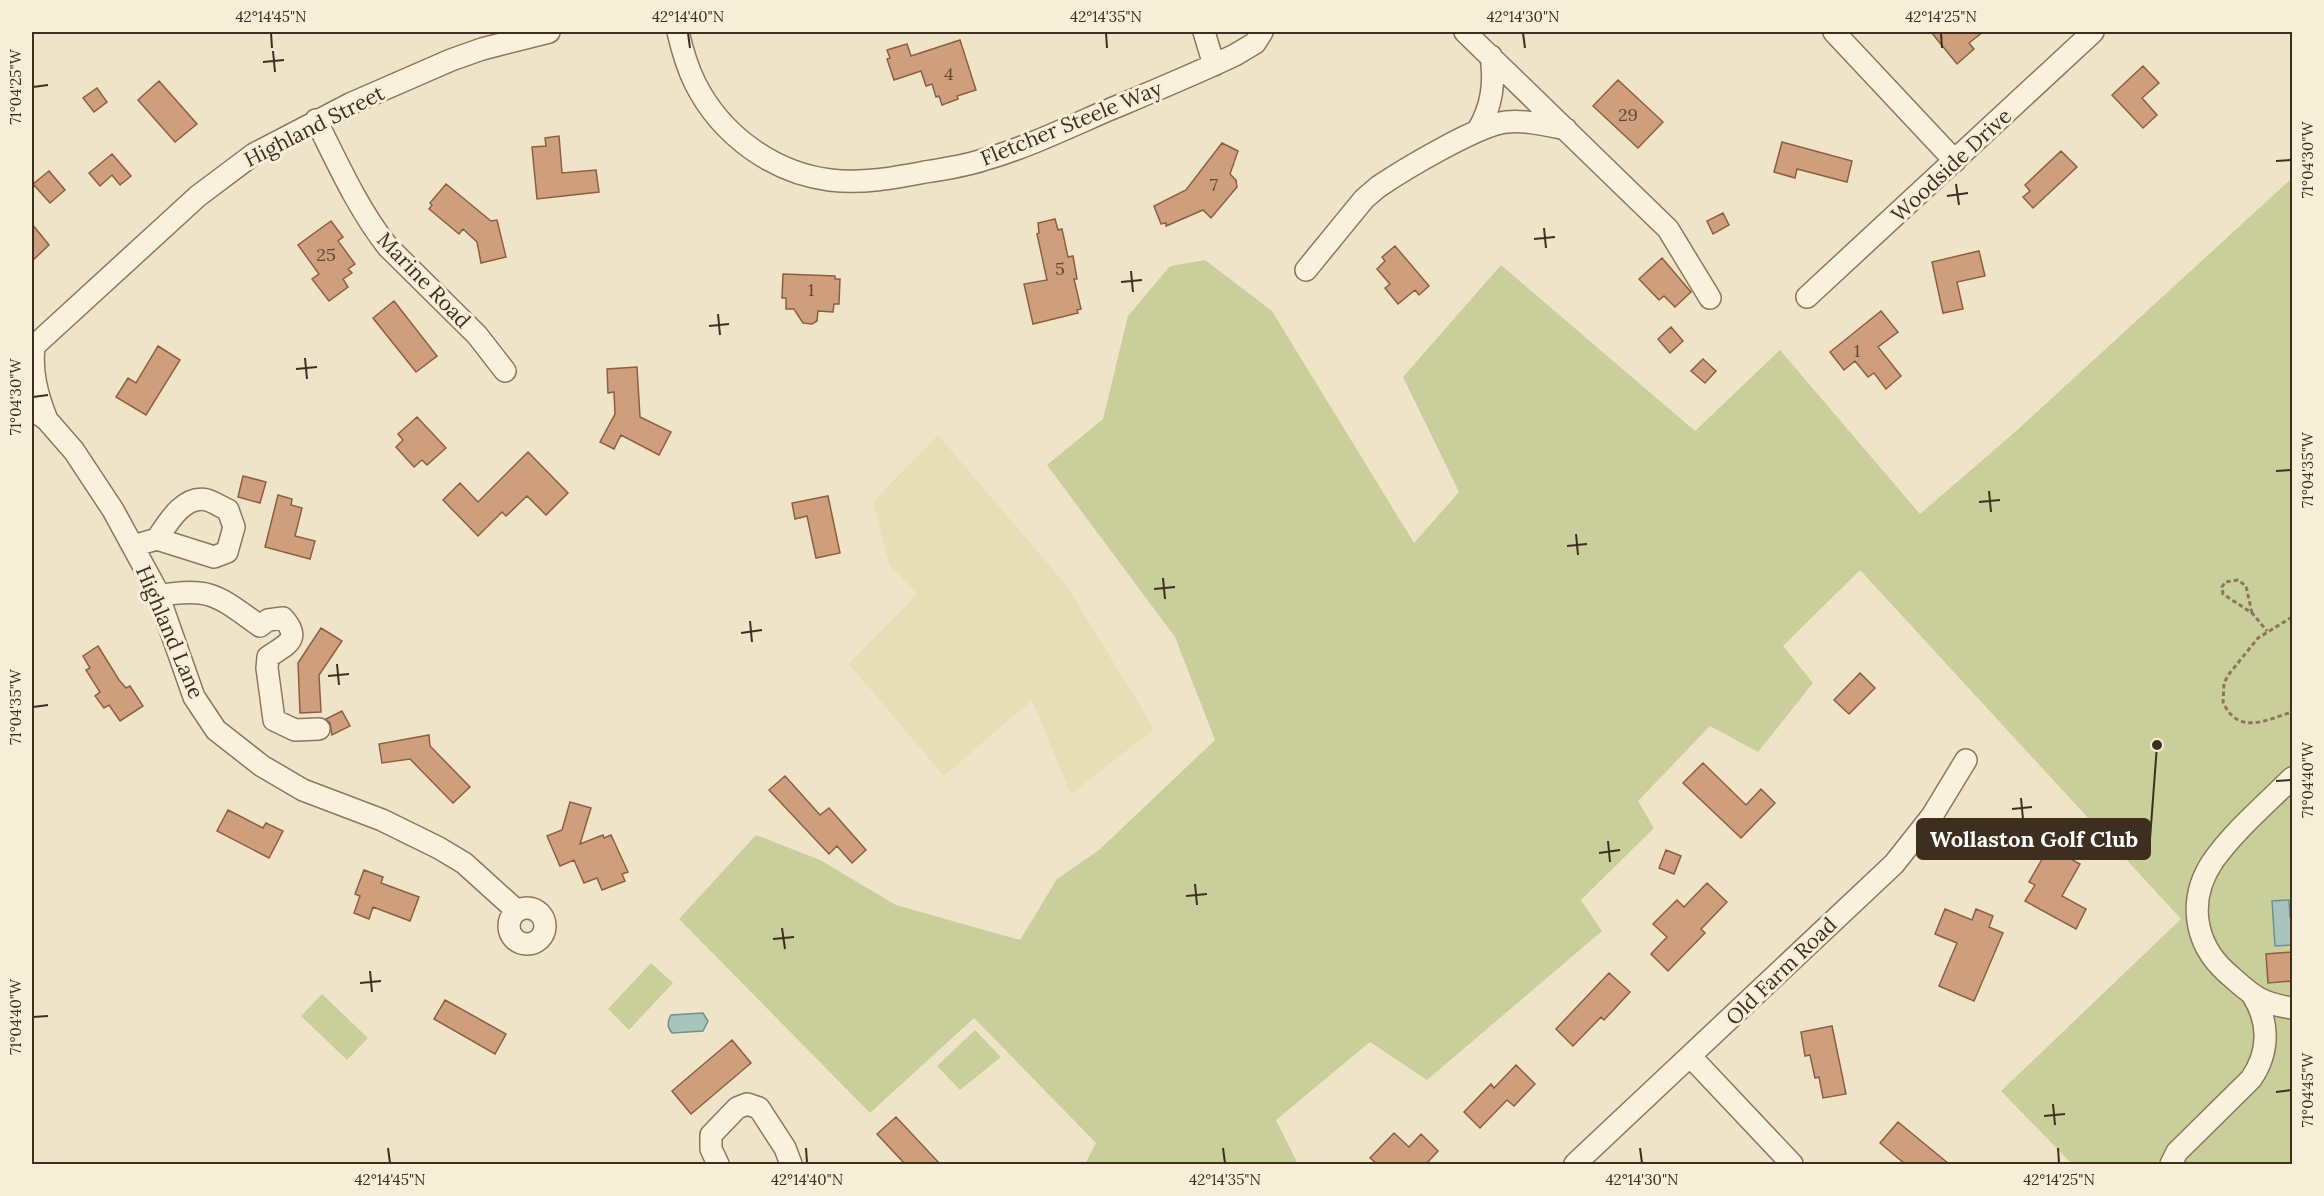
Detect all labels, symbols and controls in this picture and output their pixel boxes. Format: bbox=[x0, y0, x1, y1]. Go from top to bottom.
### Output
text: 42°14'45"N bbox=[235, 7, 307, 26]
text: 42°14'40"N bbox=[652, 7, 724, 26]
text: 42°14'35"N bbox=[1070, 7, 1142, 26]
text: 42°14'30"N bbox=[1486, 7, 1560, 26]
text: 42°14'25"N bbox=[1905, 7, 1977, 26]
text: 71°04'25"W bbox=[6, 48, 25, 125]
house number: 4 bbox=[944, 62, 954, 85]
street label: Fletcher Steele Way bbox=[976, 74, 1166, 172]
street label: Highland Street bbox=[239, 79, 389, 173]
street label: Woodside Drive bbox=[1885, 102, 2017, 228]
house number: 29 bbox=[1618, 103, 1638, 126]
text: 71°04'30"W bbox=[2298, 121, 2317, 198]
house number: 7 bbox=[1210, 173, 1218, 196]
street label: Marine Road bbox=[371, 226, 477, 334]
house number: 25 bbox=[316, 243, 336, 266]
house number: 5 bbox=[1055, 257, 1065, 280]
house number: 1 bbox=[808, 278, 814, 301]
house number: 1 bbox=[1854, 339, 1860, 362]
text: 71°04'30"W bbox=[6, 358, 25, 435]
text: 71°04'35"W bbox=[2298, 431, 2317, 508]
street label: Highland Lane bbox=[130, 561, 210, 703]
text: 71°04'35"W bbox=[6, 668, 25, 745]
text: 71°04'40"W bbox=[2298, 741, 2317, 818]
callout: Wollaston Golf Club bbox=[1917, 819, 2150, 859]
text: Wollaston Golf Club bbox=[1930, 825, 2138, 853]
street label: Old Farm Road bbox=[1720, 911, 1842, 1031]
text: 71°04'40"W bbox=[6, 978, 25, 1055]
text: 71°04'45"W bbox=[2298, 1052, 2317, 1127]
text: 42°14'45"N bbox=[354, 1170, 426, 1189]
text: 42°14'40"N bbox=[771, 1170, 843, 1189]
text: 42°14'35"N bbox=[1189, 1170, 1261, 1189]
text: 42°14'30"N bbox=[1605, 1170, 1679, 1189]
text: 42°14'25"N bbox=[2023, 1170, 2095, 1189]

